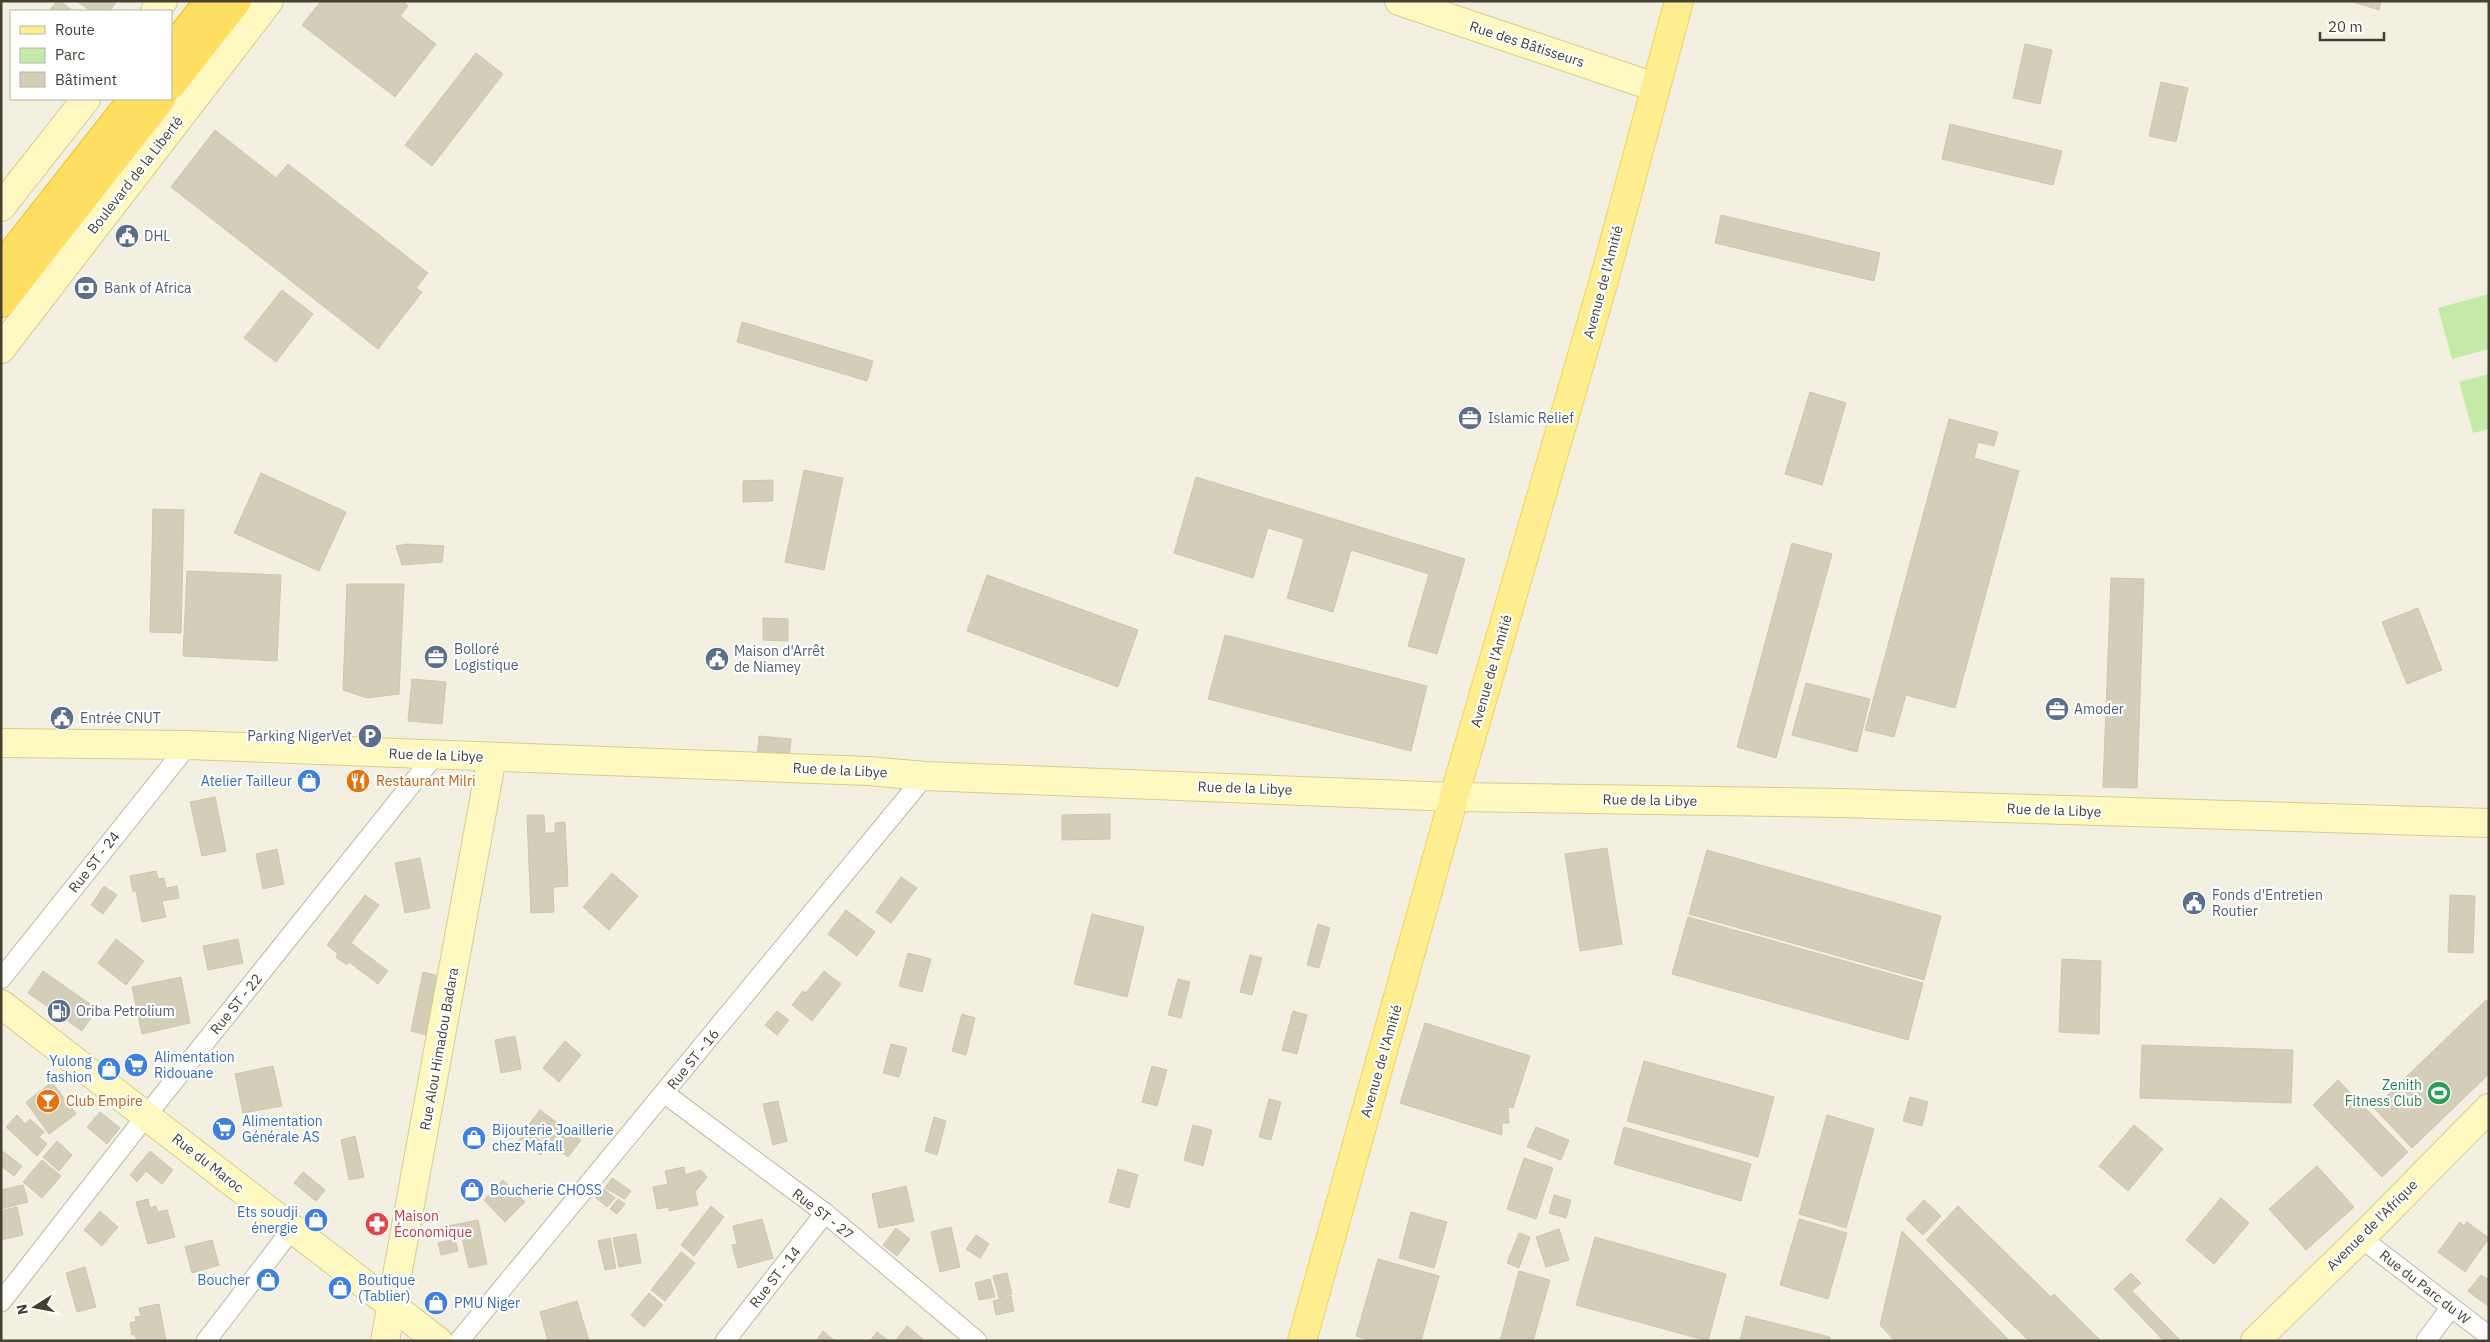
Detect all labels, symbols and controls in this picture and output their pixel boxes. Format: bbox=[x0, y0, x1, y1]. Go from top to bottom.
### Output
legend bbox=[10, 10, 172, 100]
scale bar bbox=[2320, 10, 2384, 42]
street label: Rue des Bâtisseurs bbox=[1467, 17, 1587, 71]
text: 20 m bbox=[2328, 17, 2363, 36]
text: Route bbox=[55, 20, 95, 39]
text: Parc bbox=[55, 45, 85, 64]
text: Bâtiment bbox=[55, 70, 117, 89]
street label: Boulevard de la Liberté bbox=[83, 112, 187, 238]
public building icon: DHL bbox=[114, 223, 140, 249]
street label: Avenue de l'Amitié bbox=[1579, 223, 1627, 341]
place label: DHL bbox=[144, 227, 170, 245]
bank icon: Bank of Africa bbox=[73, 275, 99, 301]
place label: Bank of Africa bbox=[104, 279, 192, 297]
office icon: Islamic Relief bbox=[1457, 405, 1483, 431]
place label: Islamic Relief bbox=[1488, 409, 1574, 427]
street label: Avenue de l'Amitié bbox=[1466, 612, 1516, 729]
place label: Bolloré Logistique bbox=[454, 640, 519, 674]
place label: Maison d'Arrêt de Niamey bbox=[734, 642, 825, 676]
office icon: Bolloré Logistique bbox=[423, 644, 449, 670]
public building icon: Maison d'Arrêt de Niamey bbox=[704, 646, 730, 672]
office icon: Amoder bbox=[2044, 696, 2070, 722]
place label: Amoder bbox=[2074, 700, 2124, 718]
public building icon: Entrée CNUT bbox=[49, 705, 75, 731]
place label: Entrée CNUT bbox=[80, 709, 161, 727]
parking icon: Parking NigerVet bbox=[357, 723, 383, 749]
place label: Parking NigerVet bbox=[247, 727, 352, 745]
street label: Rue de la Libye bbox=[388, 744, 484, 766]
street label: Rue de la Libye bbox=[792, 759, 888, 781]
shop icon: Atelier Tailleur bbox=[296, 768, 322, 794]
restaurant icon: Restaurant Milri bbox=[345, 768, 371, 794]
place label: Atelier Tailleur bbox=[201, 772, 292, 790]
place label: Restaurant Milri bbox=[376, 772, 476, 790]
street label: Rue de la Libye bbox=[1197, 777, 1293, 799]
street label: Rue de la Libye bbox=[1602, 790, 1698, 810]
street label: Rue de la Libye bbox=[2006, 799, 2102, 821]
street label: Rue ST - 24 bbox=[64, 828, 124, 896]
place label: Fonds d'Entretien Routier bbox=[2212, 886, 2323, 920]
public building icon: Fonds d'Entretien Routier bbox=[2181, 890, 2207, 916]
street label: Rue Alou Himadou Badara bbox=[416, 966, 462, 1132]
street label: Rue ST - 22 bbox=[206, 970, 266, 1038]
fuel station icon: Oriba Petrolium bbox=[46, 998, 72, 1024]
place label: Oriba Petrolium bbox=[76, 1002, 175, 1020]
street label: Avenue de l'Amitié bbox=[1356, 1002, 1406, 1119]
street label: Rue ST - 16 bbox=[663, 1025, 723, 1093]
place label: Alimentation Ridouane bbox=[154, 1048, 235, 1082]
place label: Yulong fashion bbox=[46, 1052, 93, 1086]
supermarket icon: Alimentation Ridouane bbox=[123, 1052, 149, 1078]
shop icon: Yulong fashion bbox=[96, 1056, 122, 1082]
place label: Zenith Fitness Club bbox=[2345, 1076, 2422, 1110]
sports icon: Zenith Fitness Club bbox=[2426, 1080, 2452, 1106]
bar icon: Club Empire bbox=[35, 1088, 61, 1114]
place label: Club Empire bbox=[66, 1092, 143, 1110]
place label: Alimentation Générale AS bbox=[242, 1112, 323, 1146]
supermarket icon: Alimentation Générale AS bbox=[211, 1116, 237, 1142]
place label: Bijouterie Joaillerie chez Mafall bbox=[492, 1121, 614, 1155]
shop icon: Bijouterie Joaillerie chez Mafall bbox=[461, 1125, 487, 1151]
street label: Rue du Maroc bbox=[169, 1129, 247, 1197]
street label: Avenue de l'Afrique bbox=[2323, 1175, 2422, 1274]
shop icon: Boucherie CHOSS bbox=[459, 1177, 485, 1203]
place label: Boucherie CHOSS bbox=[490, 1181, 602, 1199]
street label: Rue ST - 27 bbox=[789, 1184, 857, 1244]
place label: Ets soudji énergie bbox=[237, 1203, 298, 1237]
shop icon: Ets soudji énergie bbox=[303, 1207, 329, 1233]
place label: Maison Économique bbox=[394, 1207, 472, 1241]
pharmacy icon: Maison Économique bbox=[364, 1211, 390, 1237]
street label: Rue ST - 14 bbox=[745, 1243, 805, 1311]
street label: Rue du Parc du W bbox=[2376, 1246, 2474, 1328]
shop icon: Boucher bbox=[255, 1267, 281, 1293]
place label: Boucher bbox=[197, 1271, 250, 1289]
place label: Boutique (Tablier) bbox=[358, 1271, 415, 1305]
shop icon: Boutique (Tablier) bbox=[327, 1275, 353, 1301]
north arrow bbox=[10, 1282, 60, 1332]
shop icon: PMU Niger bbox=[423, 1290, 449, 1316]
place label: PMU Niger bbox=[454, 1294, 520, 1312]
text: N bbox=[12, 1303, 32, 1316]

